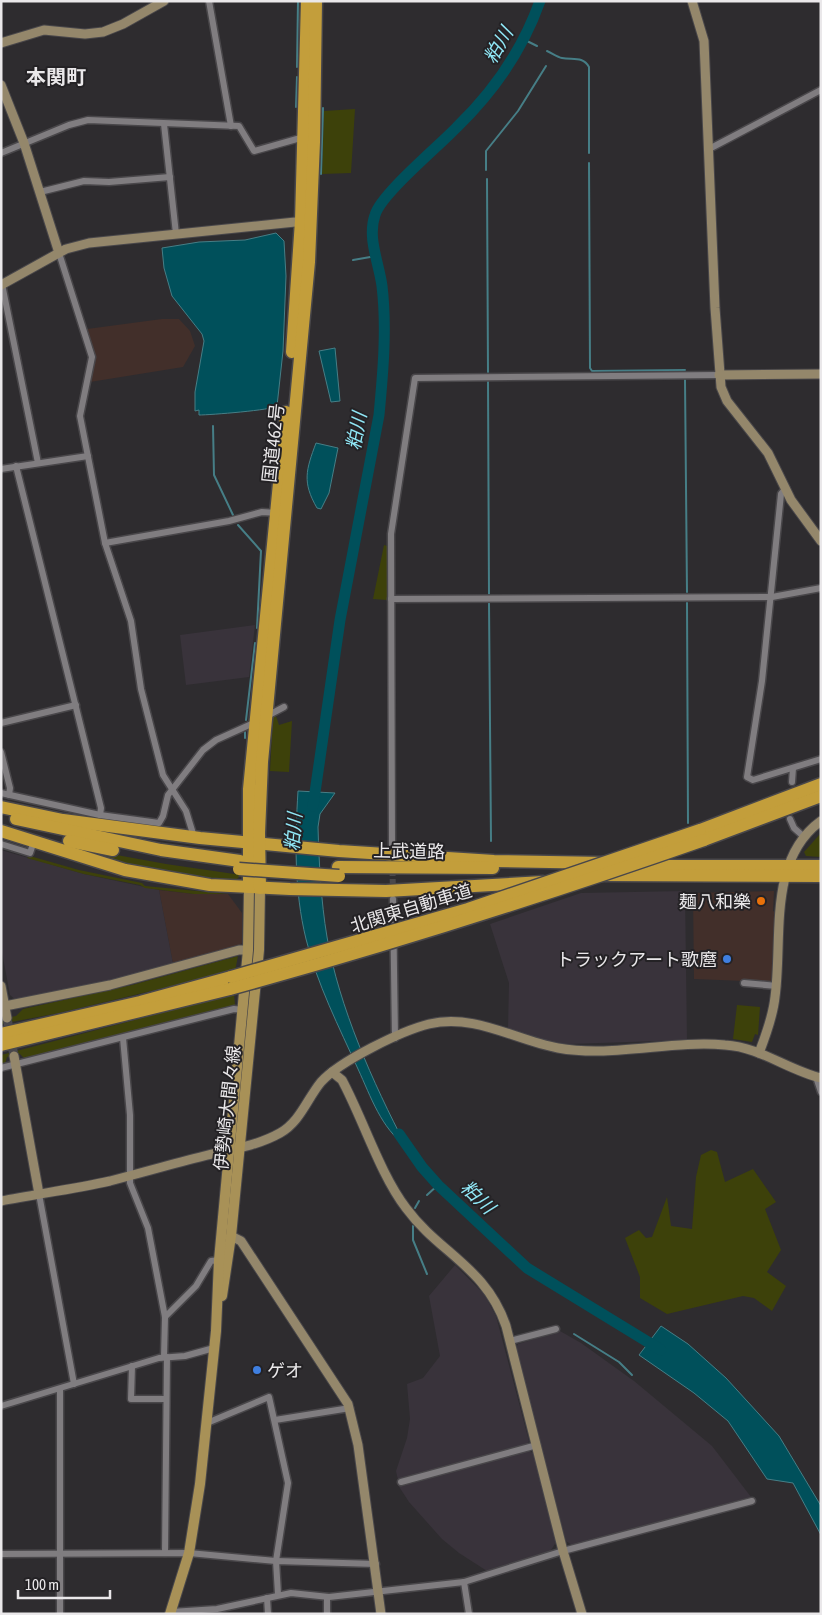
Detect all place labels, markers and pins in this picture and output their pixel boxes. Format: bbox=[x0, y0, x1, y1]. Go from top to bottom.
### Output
place label: 麺八和樂 bbox=[679, 891, 751, 912]
marker: 麺八和樂 bbox=[755, 895, 767, 907]
place label: トラックアート歌麿 bbox=[556, 949, 717, 970]
marker: トラックアート歌麿 bbox=[721, 953, 733, 965]
place label: ゲオ bbox=[267, 1360, 303, 1381]
marker: ゲオ bbox=[251, 1364, 263, 1376]

